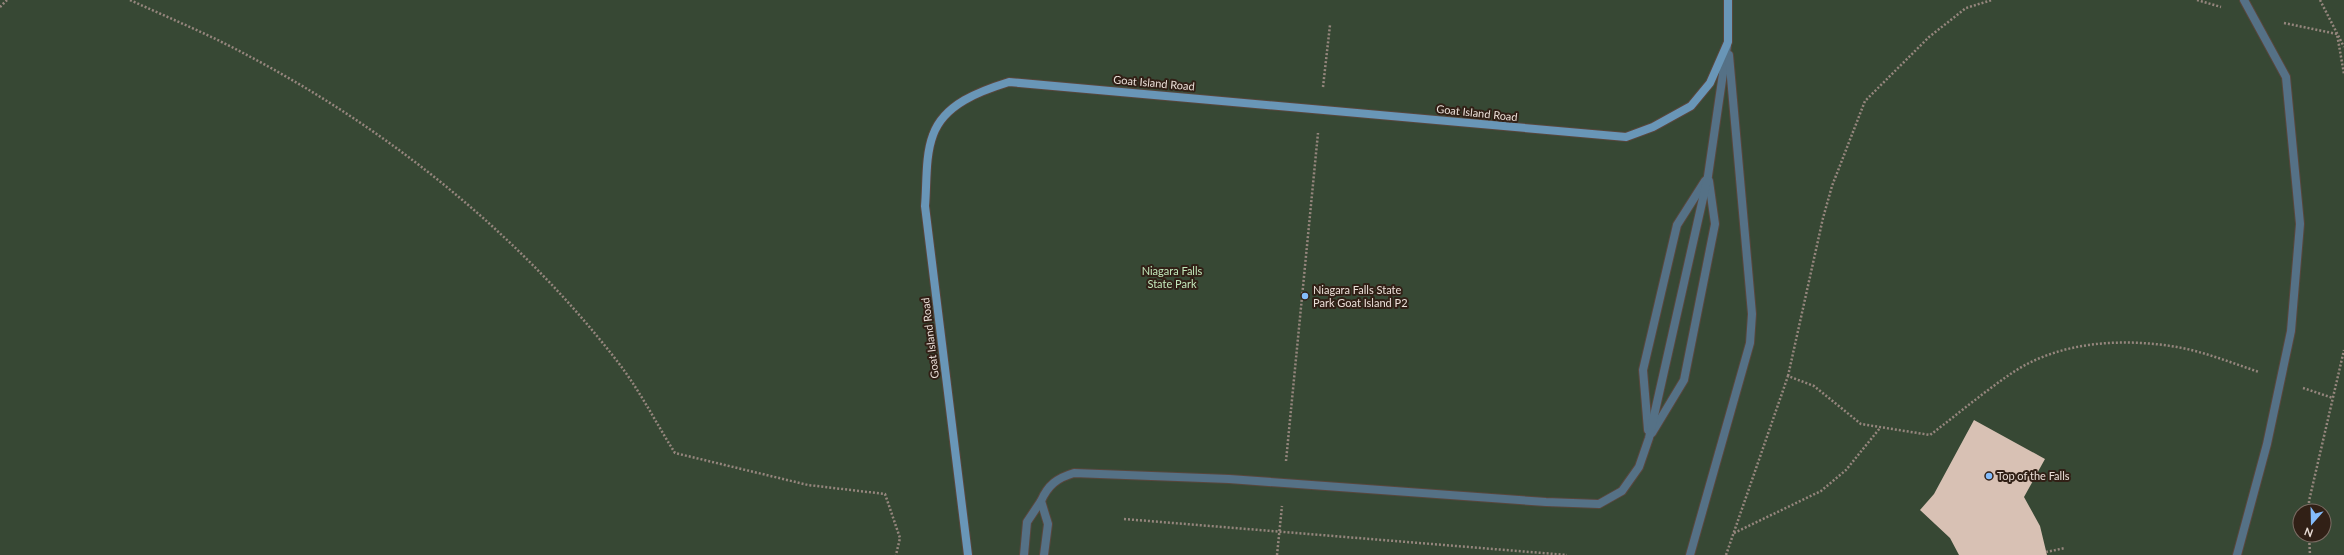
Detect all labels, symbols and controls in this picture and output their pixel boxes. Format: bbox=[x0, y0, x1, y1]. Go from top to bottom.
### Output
street label: Goat Island Road bbox=[1113, 72, 1195, 93]
street label: Goat Island Road bbox=[1436, 102, 1518, 123]
park label: Niagara Falls State Park bbox=[1142, 264, 1203, 290]
place label: Niagara Falls State Park Goat Island P2 bbox=[1313, 283, 1408, 309]
marker: Niagara Falls State Park Goat Island P2 bbox=[1300, 291, 1310, 301]
street label: Goat Island Road bbox=[918, 297, 941, 379]
place label: Top of the Falls bbox=[1997, 469, 2070, 482]
marker: Top of the Falls bbox=[1984, 471, 1994, 481]
north arrow bbox=[2292, 503, 2332, 543]
text: N bbox=[2302, 525, 2315, 540]

